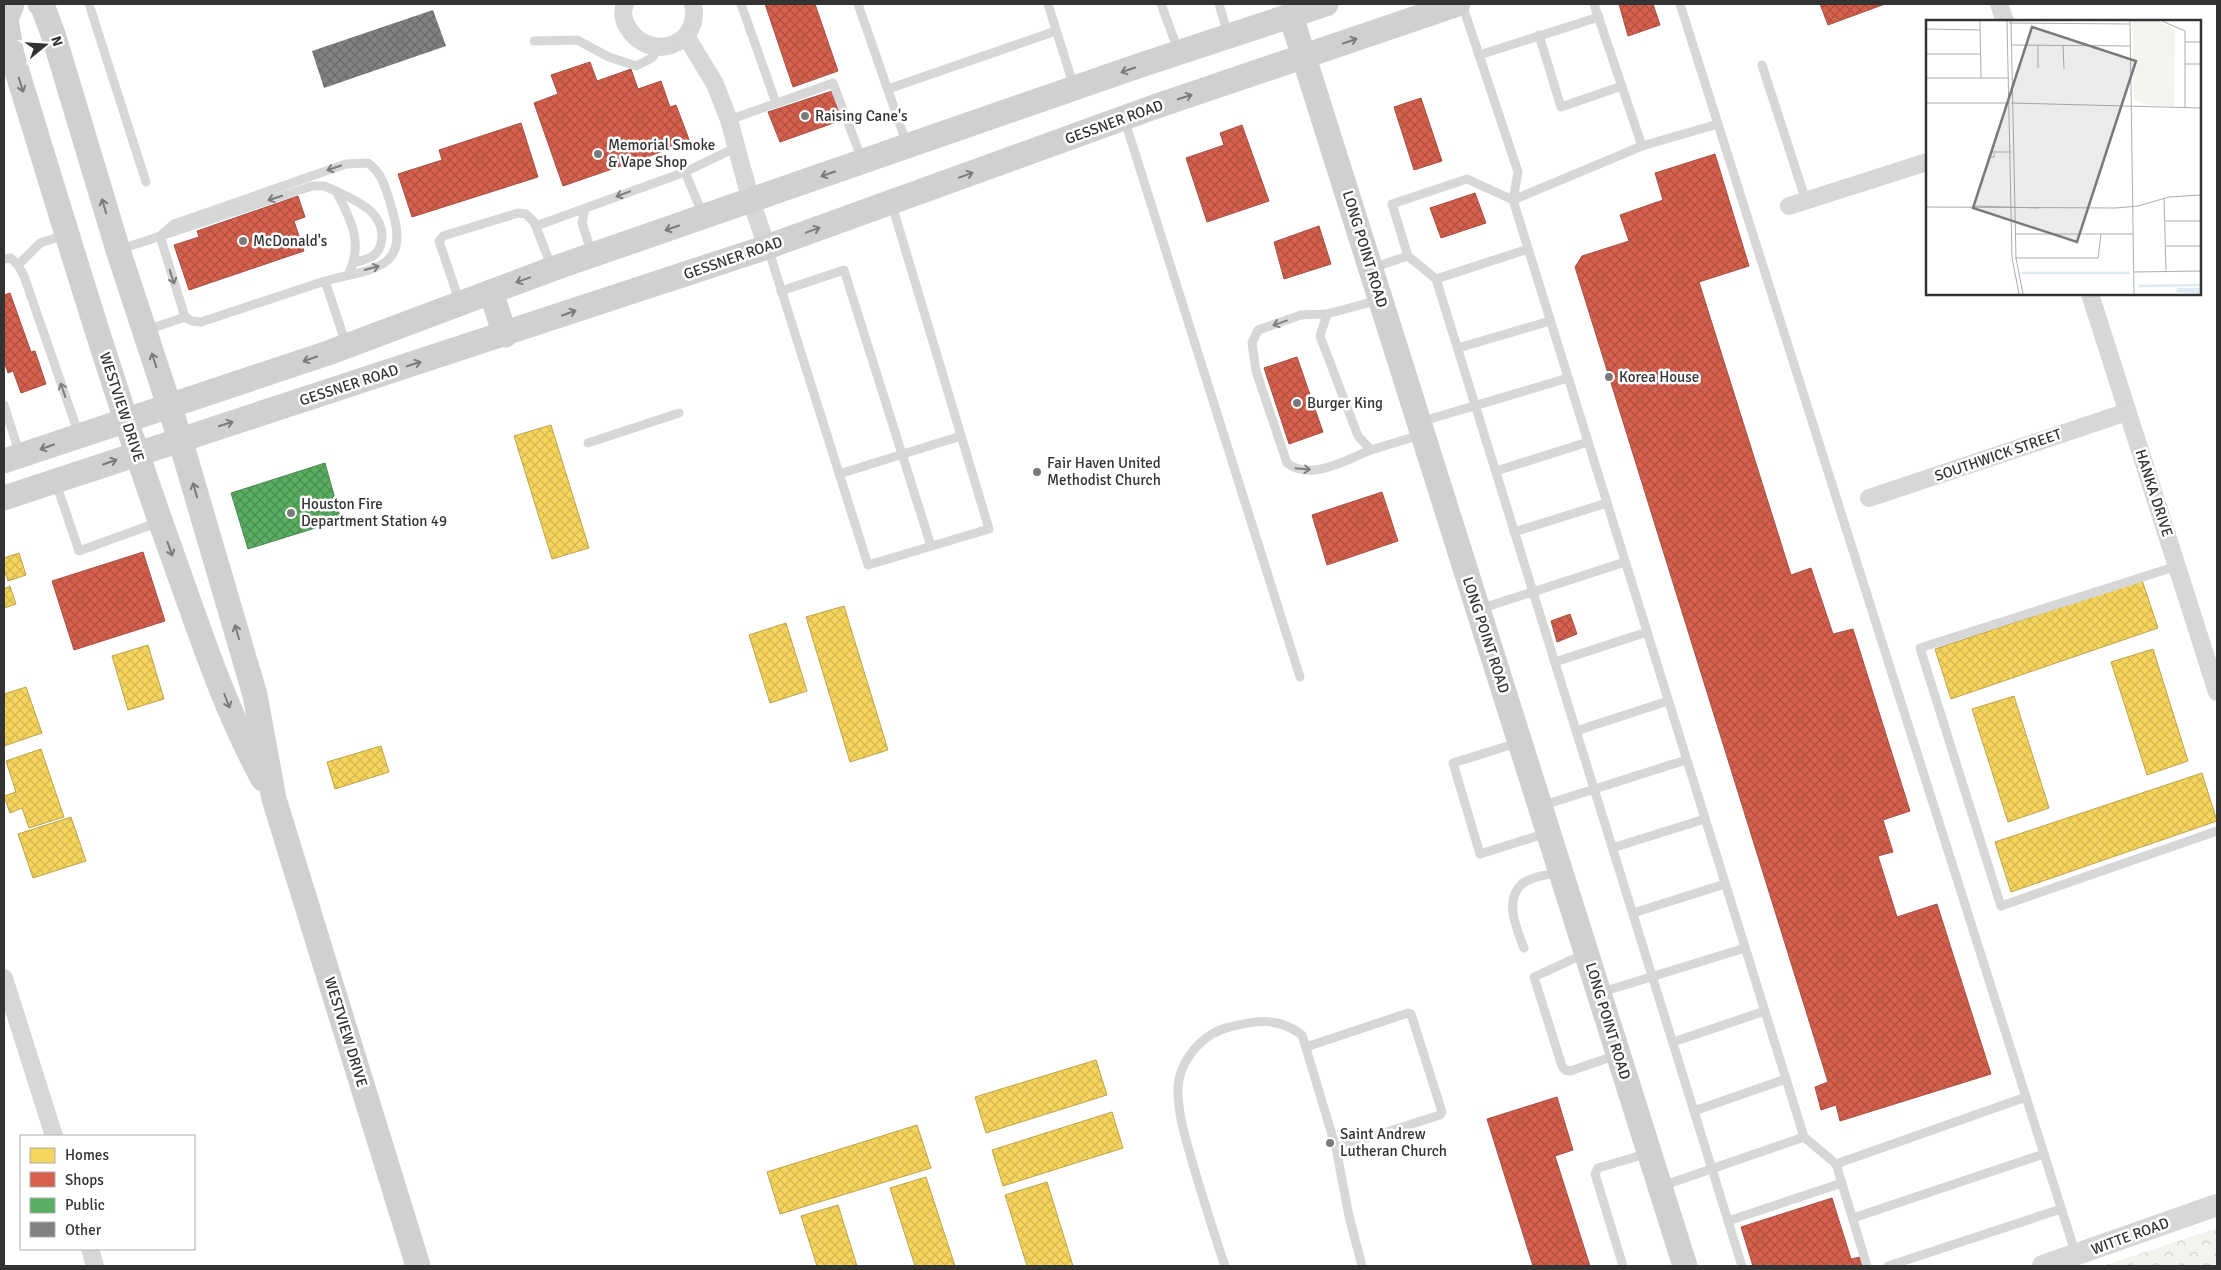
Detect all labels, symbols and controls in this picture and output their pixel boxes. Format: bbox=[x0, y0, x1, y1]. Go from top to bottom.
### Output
north arrow bbox=[20, 20, 70, 70]
inset map bbox=[1926, 20, 2201, 295]
text: N bbox=[47, 34, 66, 48]
one-way arrow bbox=[1342, 36, 1358, 45]
one-way arrow bbox=[1121, 66, 1137, 75]
one-way arrow bbox=[17, 76, 26, 92]
one-way arrow bbox=[1177, 91, 1193, 101]
street label: GESSNER ROAD bbox=[1062, 96, 1166, 148]
place label: Raising Cane's bbox=[815, 107, 908, 125]
marker: Raising Cane's bbox=[799, 110, 811, 122]
place label: Memorial Smoke & Vape Shop bbox=[608, 136, 715, 171]
marker: Memorial Smoke & Vape Shop bbox=[592, 148, 604, 160]
one-way arrow bbox=[327, 164, 342, 173]
one-way arrow bbox=[821, 170, 837, 179]
one-way arrow bbox=[958, 170, 973, 179]
street label: LONG POINT ROAD bbox=[1339, 188, 1391, 310]
one-way arrow bbox=[616, 190, 631, 200]
one-way arrow bbox=[268, 194, 284, 203]
one-way arrow bbox=[99, 198, 109, 214]
one-way arrow bbox=[664, 224, 680, 234]
one-way arrow bbox=[805, 225, 820, 234]
place label: McDonald's bbox=[253, 232, 328, 250]
street label: GESSNER ROAD bbox=[681, 233, 785, 283]
marker: McDonald's bbox=[237, 235, 249, 247]
one-way arrow bbox=[364, 263, 380, 273]
one-way arrow bbox=[168, 268, 178, 284]
one-way arrow bbox=[516, 276, 532, 285]
one-way arrow bbox=[561, 308, 577, 318]
one-way arrow bbox=[1272, 319, 1288, 328]
street label: WESTVIEW DRIVE bbox=[96, 350, 148, 464]
one-way arrow bbox=[149, 353, 158, 369]
one-way arrow bbox=[302, 355, 318, 364]
one-way arrow bbox=[406, 359, 422, 368]
street label: GESSNER ROAD bbox=[297, 361, 401, 409]
place label: Korea House bbox=[1619, 368, 1699, 386]
marker: Korea House bbox=[1603, 371, 1615, 383]
one-way arrow bbox=[58, 382, 67, 398]
place label: Burger King bbox=[1307, 394, 1383, 412]
marker: Burger King bbox=[1291, 397, 1303, 409]
one-way arrow bbox=[218, 419, 234, 429]
street label: SOUTHWICK STREET bbox=[1932, 425, 2064, 485]
one-way arrow bbox=[39, 443, 55, 452]
street label: HANKA DRIVE bbox=[2131, 447, 2177, 539]
place label: Fair Haven United Methodist Church bbox=[1047, 454, 1161, 489]
one-way arrow bbox=[102, 457, 117, 466]
one-way arrow bbox=[1294, 464, 1310, 474]
marker: Fair Haven United Methodist Church bbox=[1031, 466, 1043, 478]
one-way arrow bbox=[189, 482, 199, 498]
place label: Houston Fire Department Station 49 bbox=[301, 495, 447, 530]
marker: Houston Fire Department Station 49 bbox=[285, 507, 297, 519]
one-way arrow bbox=[166, 540, 175, 556]
street label: LONG POINT ROAD bbox=[1459, 574, 1513, 696]
one-way arrow bbox=[231, 624, 241, 640]
one-way arrow bbox=[222, 693, 232, 708]
street label: LONG POINT ROAD bbox=[1582, 960, 1634, 1082]
street label: WESTVIEW DRIVE bbox=[321, 975, 371, 1089]
place label: Saint Andrew Lutheran Church bbox=[1340, 1125, 1447, 1160]
legend bbox=[20, 1135, 195, 1250]
marker: Saint Andrew Lutheran Church bbox=[1324, 1137, 1336, 1149]
text: Homes bbox=[65, 1146, 109, 1164]
text: Shops bbox=[65, 1171, 104, 1189]
text: Public bbox=[65, 1196, 105, 1214]
street label: WITTE ROAD bbox=[2089, 1214, 2171, 1258]
text: Other bbox=[65, 1221, 102, 1239]

